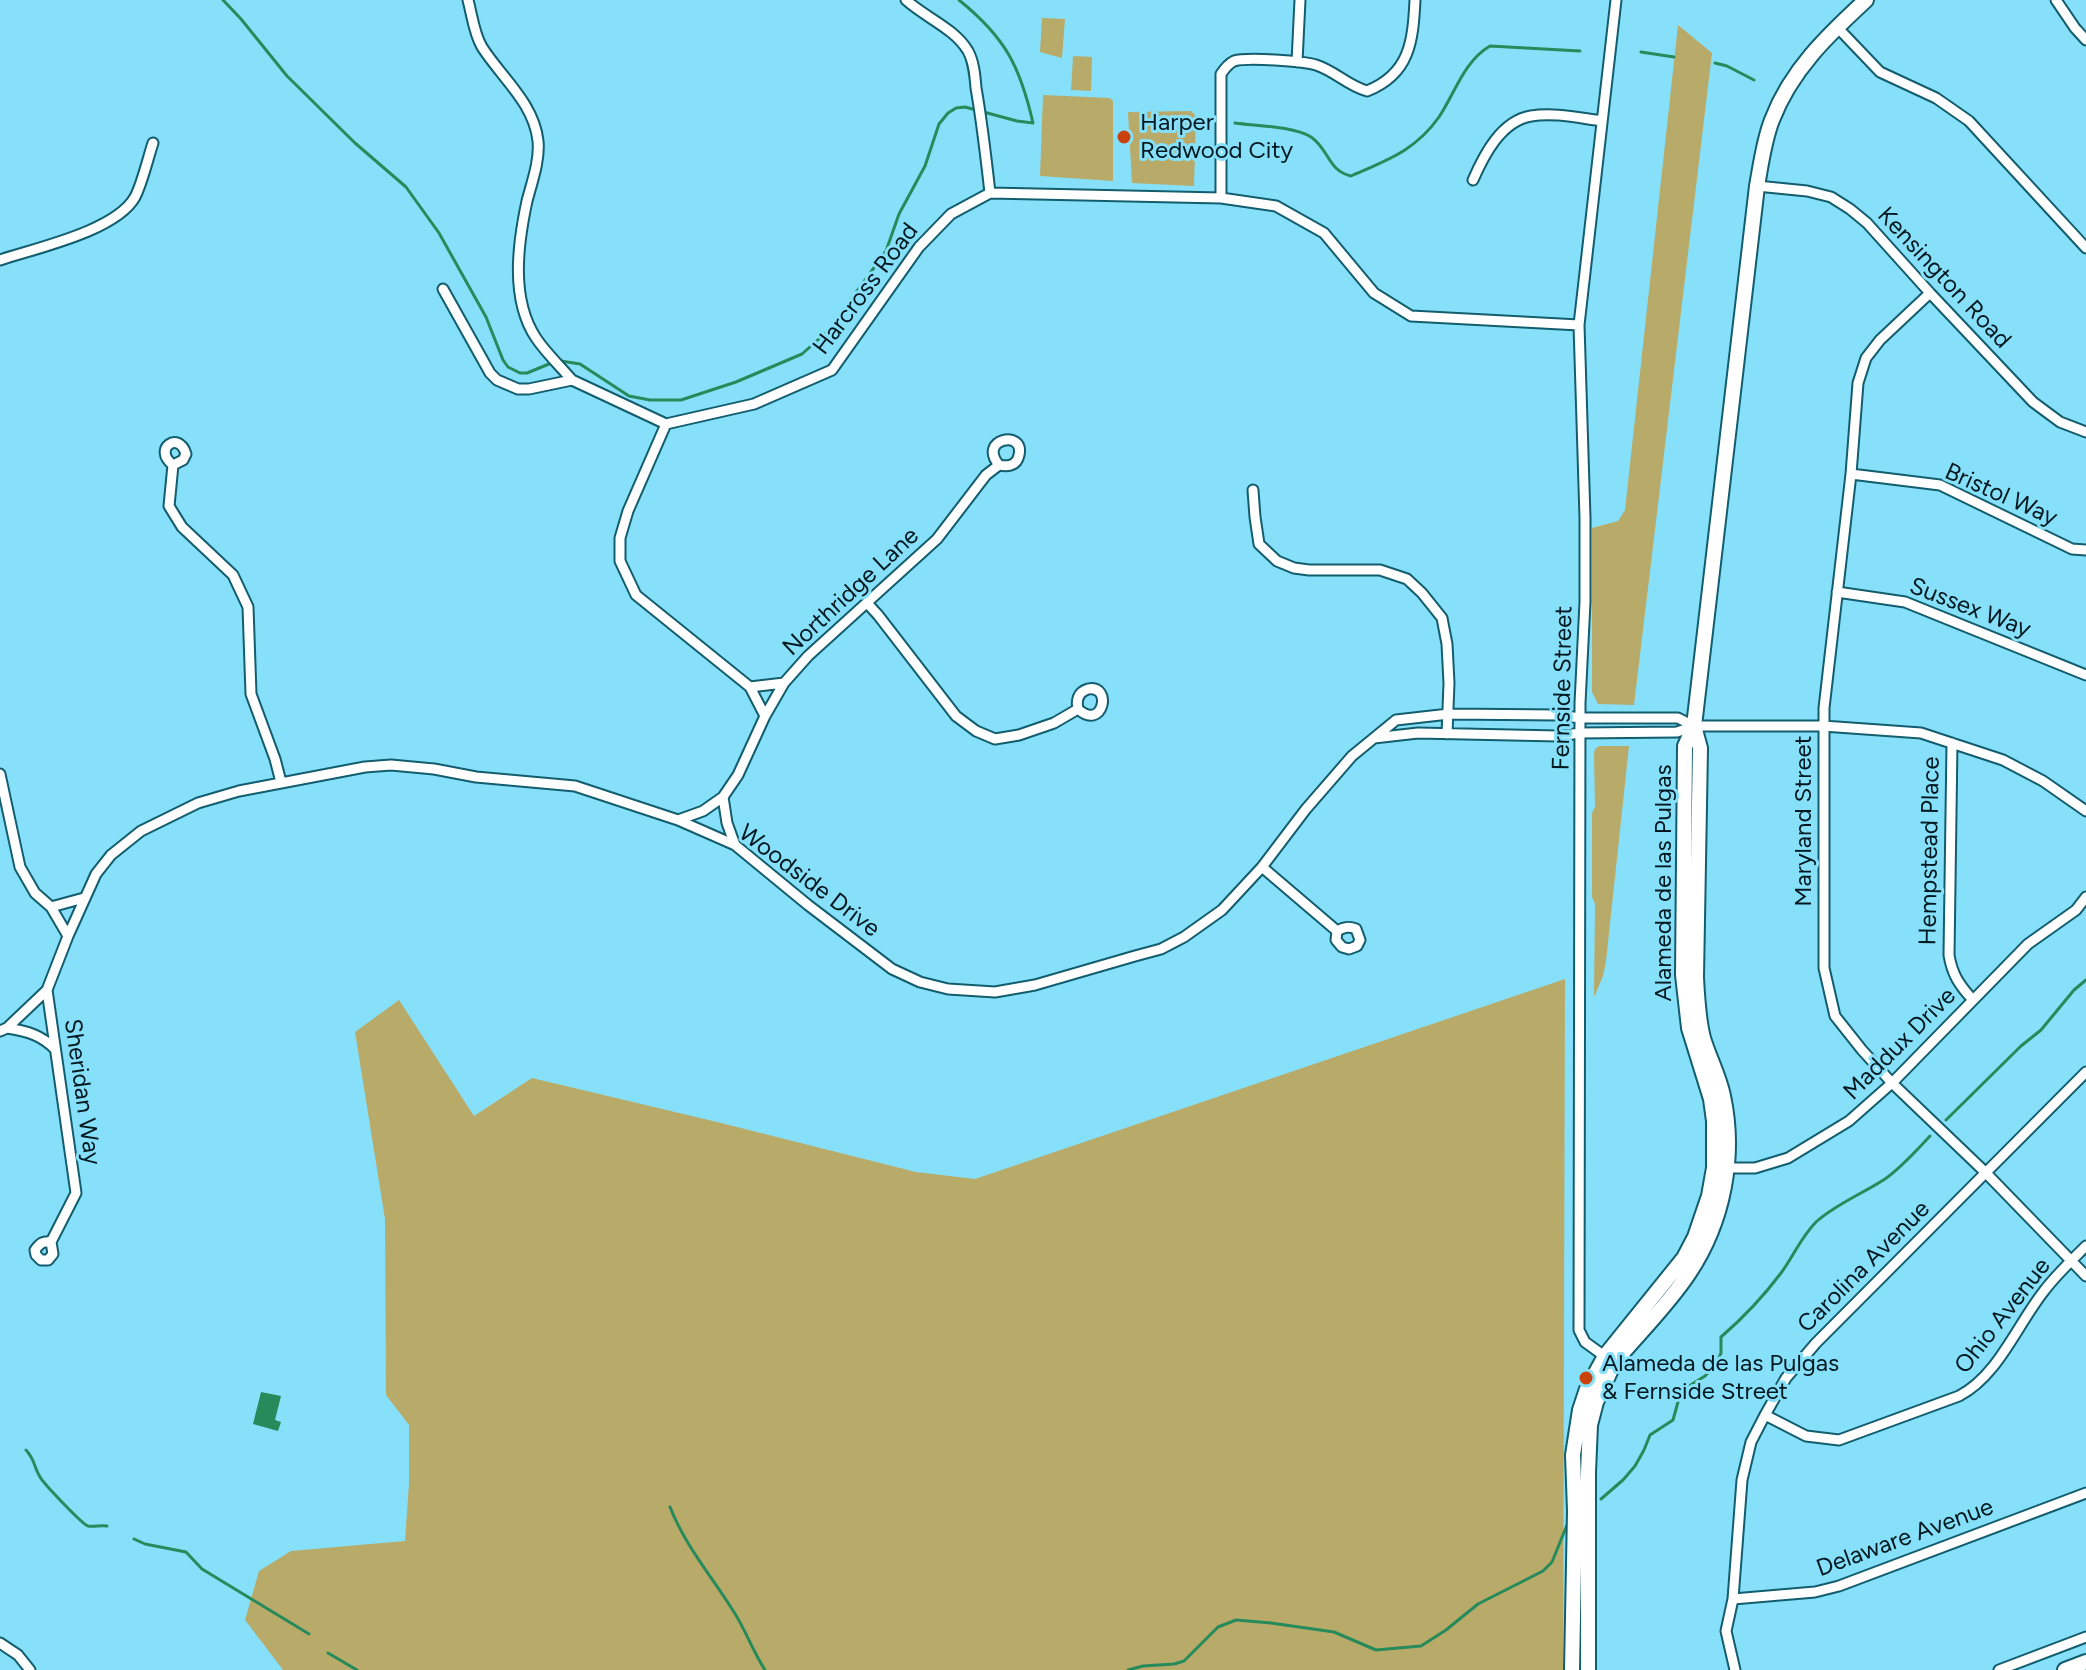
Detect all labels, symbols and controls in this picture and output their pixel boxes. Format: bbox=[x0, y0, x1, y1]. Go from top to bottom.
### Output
place label: Harper Redwood City bbox=[1140, 109, 1293, 165]
marker: Harper Redwood City bbox=[1115, 128, 1133, 146]
street label: Kensington Road bbox=[1871, 201, 2017, 355]
street label: Harcross Road bbox=[807, 218, 925, 360]
street label: Bristol Way bbox=[1940, 457, 2062, 533]
street label: Northridge Lane bbox=[777, 522, 925, 662]
street label: Sussex Way bbox=[1905, 572, 2035, 644]
street label: Fernside Street bbox=[1547, 605, 1579, 771]
street label: Maryland Street bbox=[1790, 735, 1818, 907]
street label: Hempstead Place bbox=[1914, 756, 1946, 946]
street label: Alameda de las Pulgas bbox=[1650, 764, 1678, 1002]
street label: Woodside Drive bbox=[733, 819, 885, 943]
street label: Maddux Drive bbox=[1838, 982, 1962, 1106]
street label: Sheridan Way bbox=[57, 1017, 107, 1167]
street label: Carolina Avenue bbox=[1792, 1195, 1936, 1339]
street label: Ohio Avenue bbox=[1949, 1253, 2057, 1379]
place label: Alameda de las Pulgas & Fernside Street bbox=[1602, 1350, 1839, 1406]
marker: Alameda de las Pulgas & Fernside Street bbox=[1577, 1369, 1595, 1387]
street label: Delaware Avenue bbox=[1813, 1493, 1997, 1583]

